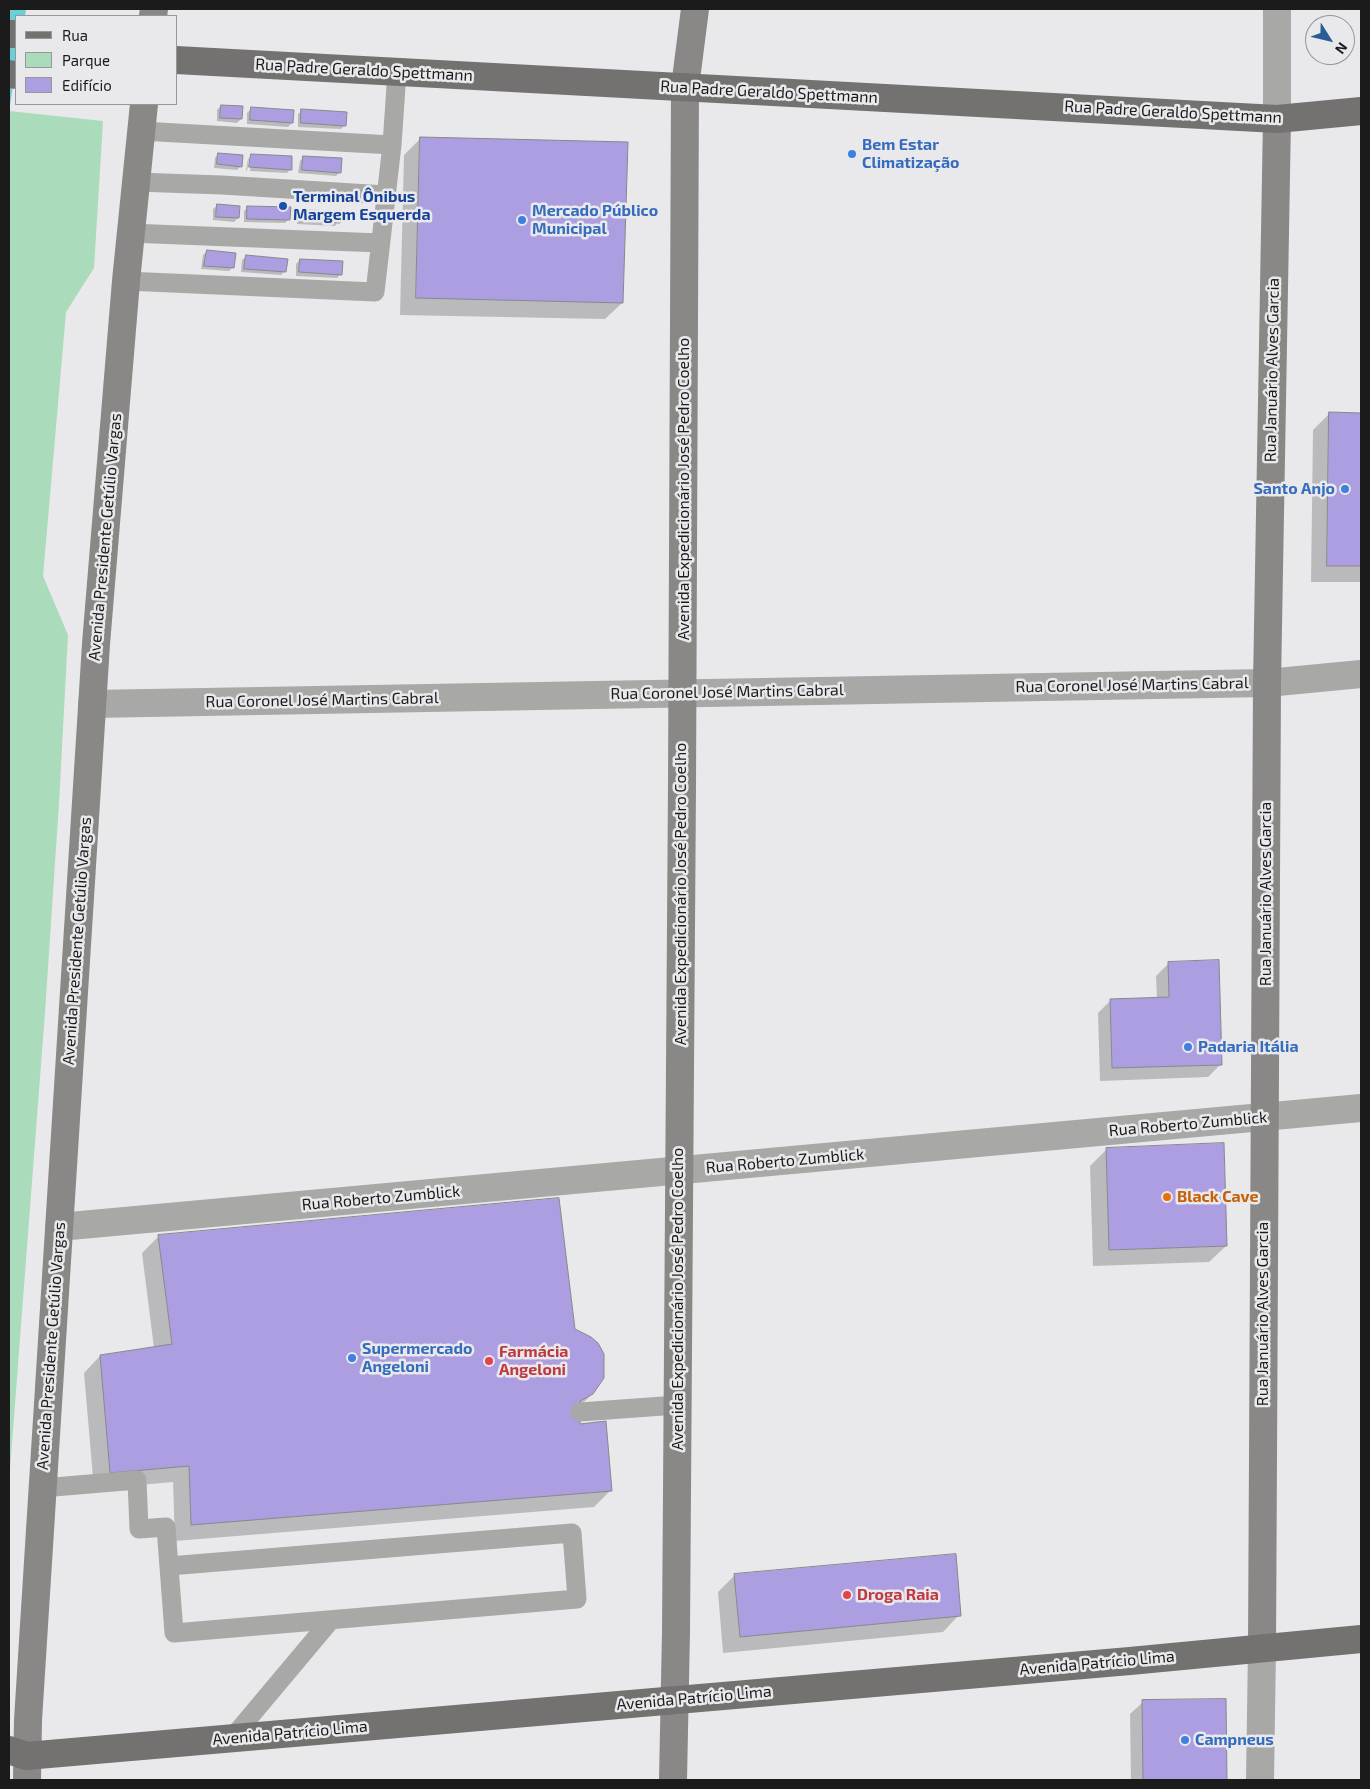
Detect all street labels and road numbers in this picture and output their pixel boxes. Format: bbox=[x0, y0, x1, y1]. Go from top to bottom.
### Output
street label: Rua Padre Geraldo Spettmann bbox=[255, 55, 473, 85]
street label: Rua Padre Geraldo Spettmann bbox=[660, 77, 878, 107]
street label: Rua Padre Geraldo Spettmann bbox=[1064, 97, 1282, 127]
street label: Rua Januário Alves Garcia bbox=[1261, 278, 1283, 462]
street label: Avenida Expedicionário José Pedro Coelho bbox=[674, 338, 694, 640]
street label: Avenida Presidente Getúlio Vargas bbox=[85, 412, 125, 662]
street label: Rua Coronel José Martins Cabral bbox=[1015, 673, 1249, 697]
street label: Rua Coronel José Martins Cabral bbox=[610, 680, 844, 704]
street label: Rua Coronel José Martins Cabral bbox=[205, 688, 439, 712]
street label: Avenida Expedicionário José Pedro Coelho bbox=[671, 743, 691, 1045]
street label: Rua Januário Alves Garcia bbox=[1256, 802, 1276, 986]
street label: Avenida Presidente Getúlio Vargas bbox=[59, 816, 95, 1066]
street label: Rua Roberto Zumblick bbox=[1108, 1108, 1268, 1140]
street label: Rua Roberto Zumblick bbox=[705, 1145, 865, 1177]
street label: Avenida Expedicionário José Pedro Coelho bbox=[668, 1148, 688, 1450]
street label: Rua Roberto Zumblick bbox=[301, 1182, 461, 1214]
street label: Avenida Presidente Getúlio Vargas bbox=[33, 1221, 69, 1471]
street label: Rua Januário Alves Garcia bbox=[1253, 1222, 1273, 1406]
street label: Avenida Patrício Lima bbox=[1019, 1647, 1175, 1679]
street label: Avenida Patrício Lima bbox=[616, 1682, 772, 1714]
street label: Avenida Patrício Lima bbox=[212, 1717, 368, 1749]

